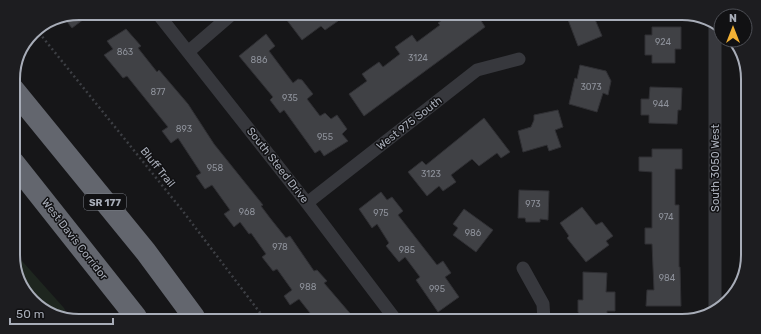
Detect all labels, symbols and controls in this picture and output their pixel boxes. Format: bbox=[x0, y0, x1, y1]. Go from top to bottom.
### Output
north arrow bbox=[713, 8, 753, 48]
text: N bbox=[729, 12, 737, 25]
house number: 924 bbox=[655, 37, 671, 47]
house number: 863 bbox=[117, 47, 133, 57]
house number: 3124 bbox=[408, 53, 428, 63]
house number: 886 bbox=[251, 55, 268, 65]
house number: 3073 bbox=[580, 82, 602, 92]
house number: 877 bbox=[151, 87, 166, 97]
house number: 935 bbox=[282, 93, 298, 103]
street label: West 975 South bbox=[374, 94, 445, 153]
house number: 944 bbox=[653, 99, 670, 109]
street label: South 3050 West bbox=[709, 123, 722, 212]
house number: 893 bbox=[176, 124, 192, 134]
street label: South Steed Drive bbox=[244, 125, 311, 206]
house number: 955 bbox=[317, 132, 333, 142]
street label: Bluff Trail bbox=[138, 145, 178, 190]
house number: 958 bbox=[207, 163, 223, 173]
house number: 3123 bbox=[421, 169, 441, 179]
road number: SR 177 bbox=[84, 194, 126, 210]
street label: West Davis Corridor bbox=[39, 196, 111, 283]
house number: 973 bbox=[525, 199, 541, 209]
house number: 968 bbox=[239, 207, 255, 217]
house number: 975 bbox=[373, 208, 389, 218]
house number: 974 bbox=[658, 212, 674, 222]
house number: 986 bbox=[465, 228, 482, 238]
house number: 978 bbox=[272, 242, 288, 252]
house number: 985 bbox=[399, 245, 415, 255]
house number: 984 bbox=[659, 273, 676, 283]
house number: 988 bbox=[300, 282, 317, 292]
house number: 995 bbox=[429, 284, 445, 294]
scale bar bbox=[10, 300, 113, 326]
text: 50 m bbox=[16, 307, 44, 321]

